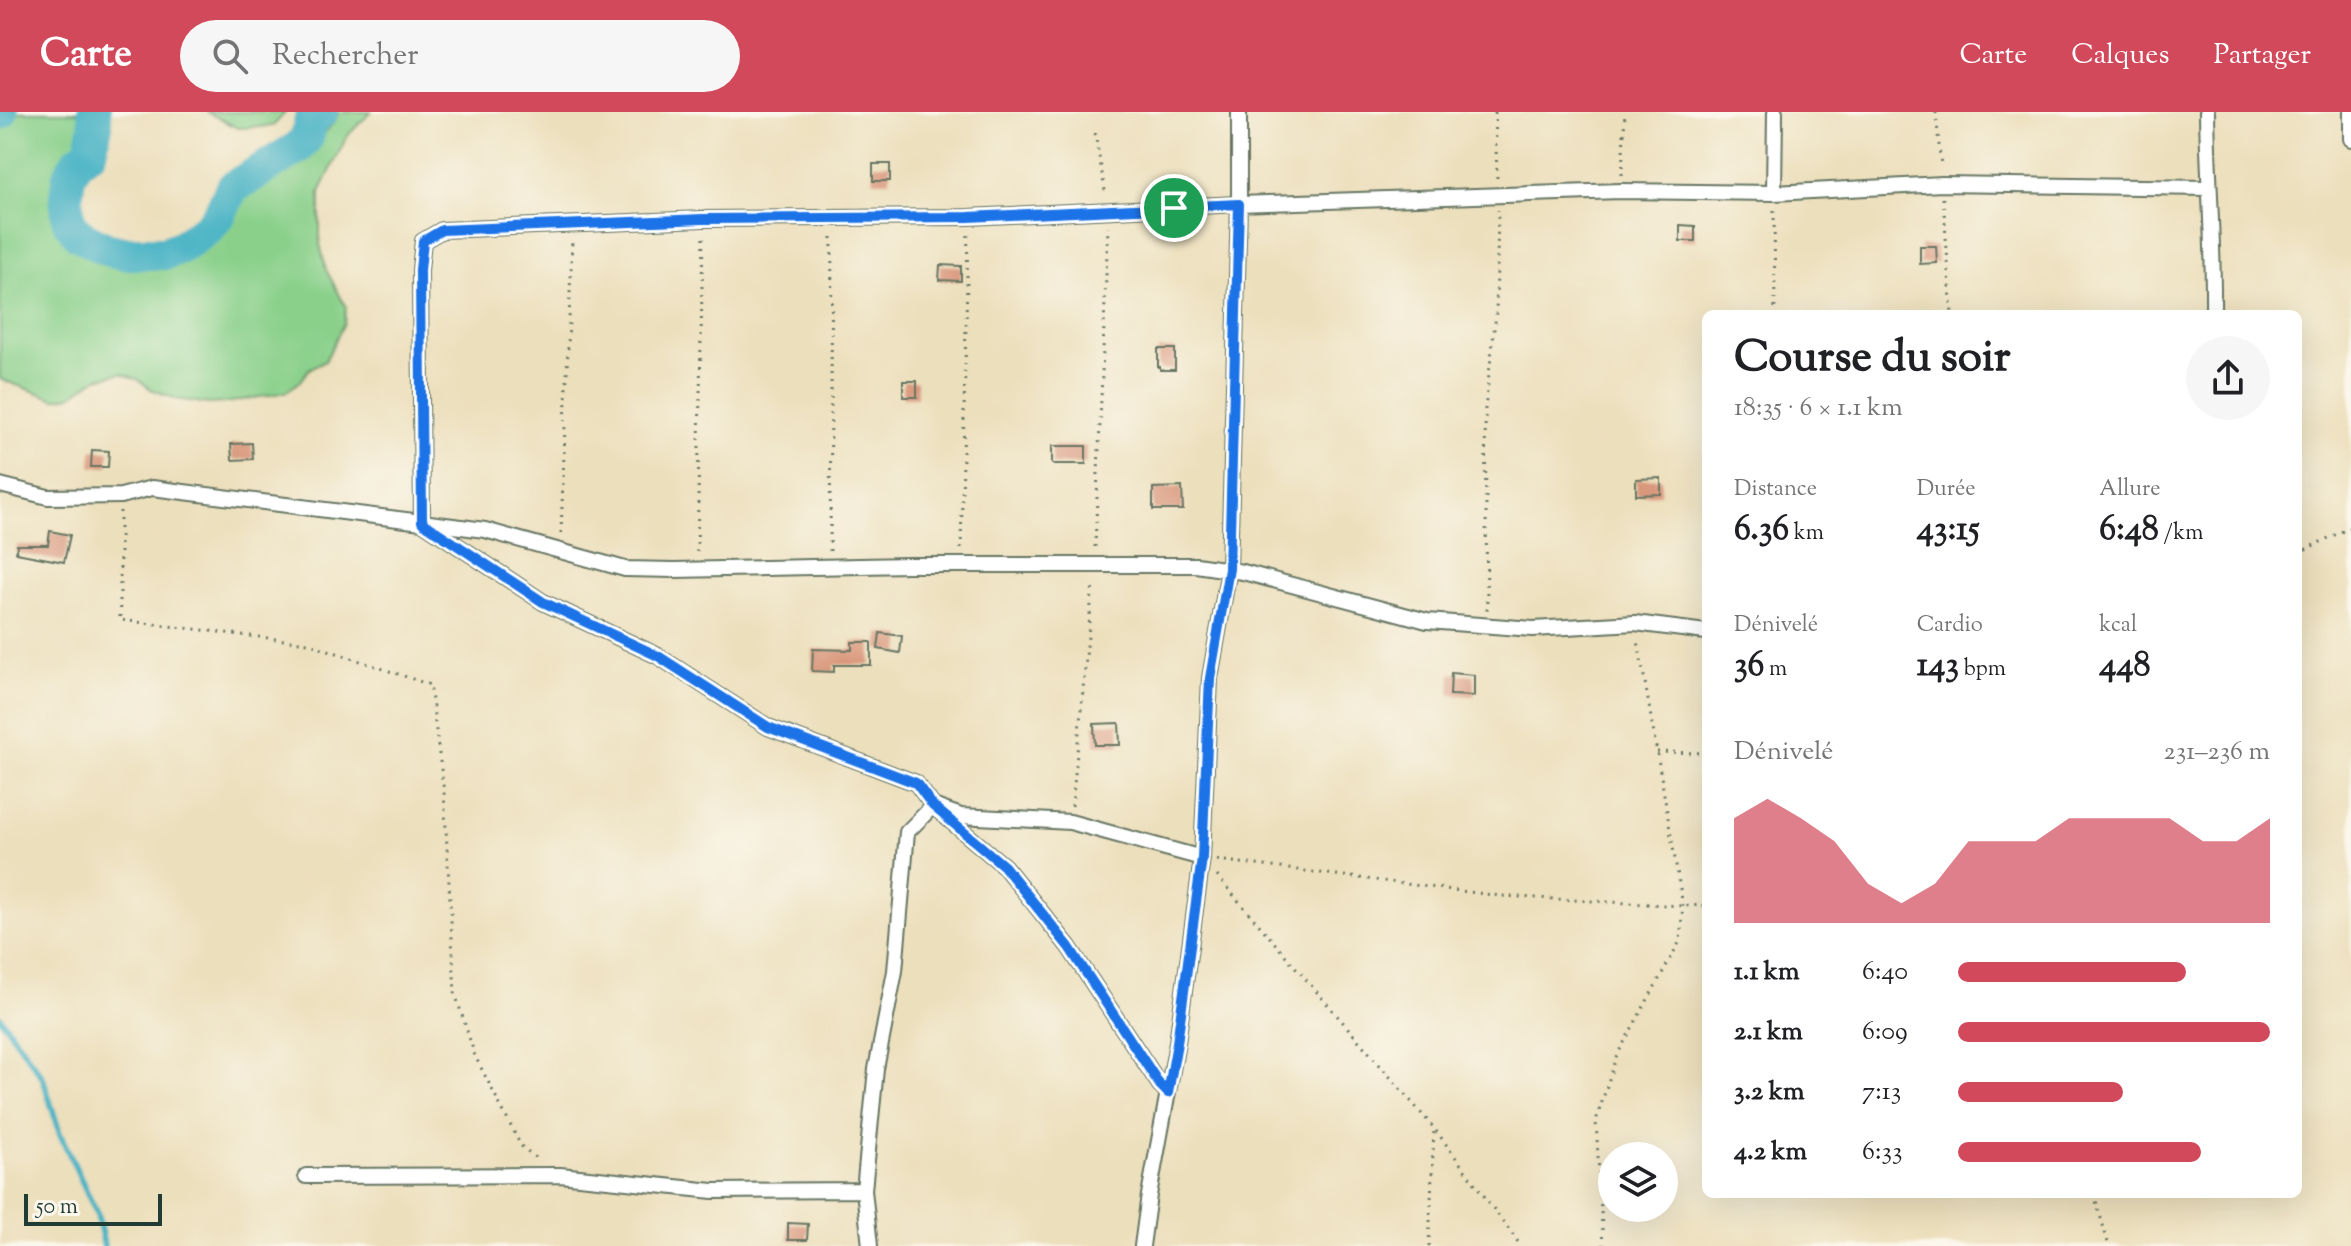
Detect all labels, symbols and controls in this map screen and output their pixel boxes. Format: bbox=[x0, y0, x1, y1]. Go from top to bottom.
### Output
search box bbox=[180, 20, 740, 92]
text: Carte bbox=[40, 29, 132, 83]
icon: search bbox=[208, 34, 252, 78]
text: Rechercher bbox=[272, 35, 419, 78]
text: Carte bbox=[1959, 36, 2027, 76]
text: Calques bbox=[2071, 36, 2169, 76]
text: Partager bbox=[2213, 36, 2311, 76]
pin bbox=[1140, 174, 1208, 242]
icon: arrive bbox=[1152, 186, 1196, 230]
text: Course du soir bbox=[1734, 328, 2011, 391]
button: share bbox=[2186, 336, 2270, 420]
text: 18:35 · 6 × 1.1 km bbox=[1734, 390, 1903, 427]
text: Distance bbox=[1734, 474, 1817, 506]
text: Durée bbox=[1917, 474, 1976, 506]
text: Allure bbox=[2099, 474, 2160, 506]
text: 6.36 bbox=[1734, 506, 1789, 555]
text: 43:15 bbox=[1917, 506, 1980, 555]
text: 6:48 bbox=[2099, 506, 2159, 555]
text: km bbox=[1789, 518, 1824, 550]
text: /km bbox=[2159, 518, 2203, 550]
text: Dénivelé bbox=[1734, 610, 1818, 642]
text: Cardio bbox=[1917, 610, 1983, 642]
text: kcal bbox=[2099, 610, 2137, 642]
text: 36 bbox=[1734, 642, 1764, 691]
text: 143 bbox=[1917, 642, 1959, 691]
text: 448 bbox=[2099, 642, 2151, 691]
text: m bbox=[1764, 654, 1787, 686]
text: bpm bbox=[1959, 654, 2006, 686]
text: Dénivelé bbox=[1734, 734, 1833, 771]
text: 231–236 m bbox=[2164, 734, 2270, 771]
text: 1.1 km bbox=[1734, 954, 1799, 991]
text: 6:40 bbox=[1862, 954, 1908, 991]
text: 2.1 km bbox=[1734, 1014, 1803, 1051]
text: 6:09 bbox=[1862, 1014, 1908, 1051]
text: 3.2 km bbox=[1734, 1074, 1804, 1111]
text: 7:13 bbox=[1862, 1074, 1901, 1111]
text: 4.2 km bbox=[1734, 1134, 1807, 1171]
text: 6:33 bbox=[1862, 1134, 1902, 1171]
map controls bbox=[1598, 1142, 1678, 1222]
button: layers bbox=[1598, 1142, 1678, 1222]
scale bar bbox=[24, 1190, 162, 1226]
text: 50 m bbox=[36, 1192, 78, 1224]

